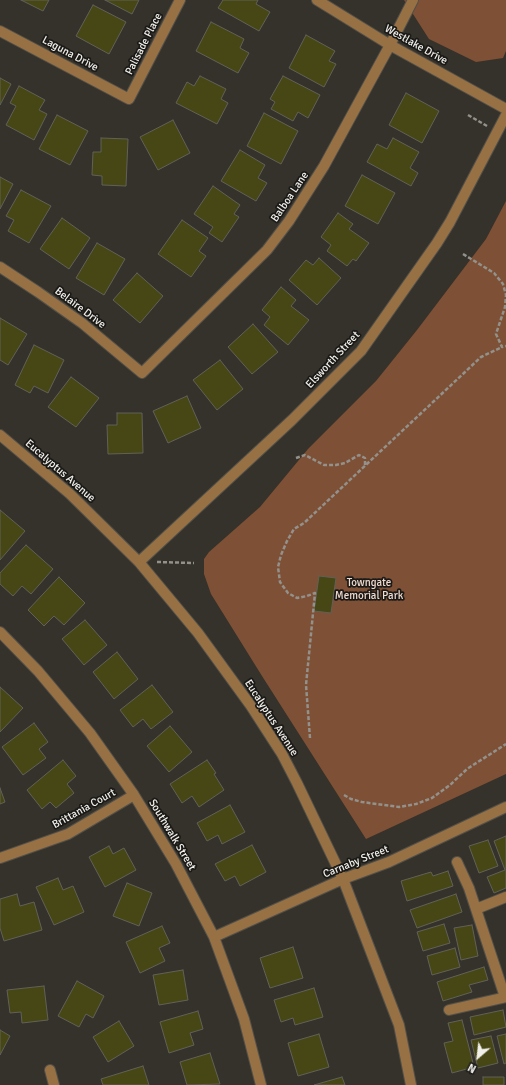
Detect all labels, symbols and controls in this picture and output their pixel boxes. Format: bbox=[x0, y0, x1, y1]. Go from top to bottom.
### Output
street label: Palisade Place bbox=[123, 11, 165, 77]
street label: Westlake Drive bbox=[382, 22, 450, 68]
street label: Laguna Drive bbox=[40, 34, 100, 74]
street label: Balboa Lane bbox=[268, 169, 312, 225]
street label: Belaire Drive bbox=[52, 285, 108, 331]
street label: Elsworth Street bbox=[303, 329, 363, 391]
street label: Eucalyptus Avenue bbox=[22, 437, 98, 505]
park label: Towngate Memorial Park bbox=[335, 576, 403, 602]
street label: Eucalyptus Avenue bbox=[241, 677, 301, 759]
street label: Brittania Court bbox=[50, 786, 118, 832]
street label: Southwalk Street bbox=[146, 797, 198, 873]
street label: Carnaby Street bbox=[321, 843, 391, 881]
north arrow bbox=[458, 1037, 498, 1077]
text: N bbox=[466, 1061, 479, 1076]

